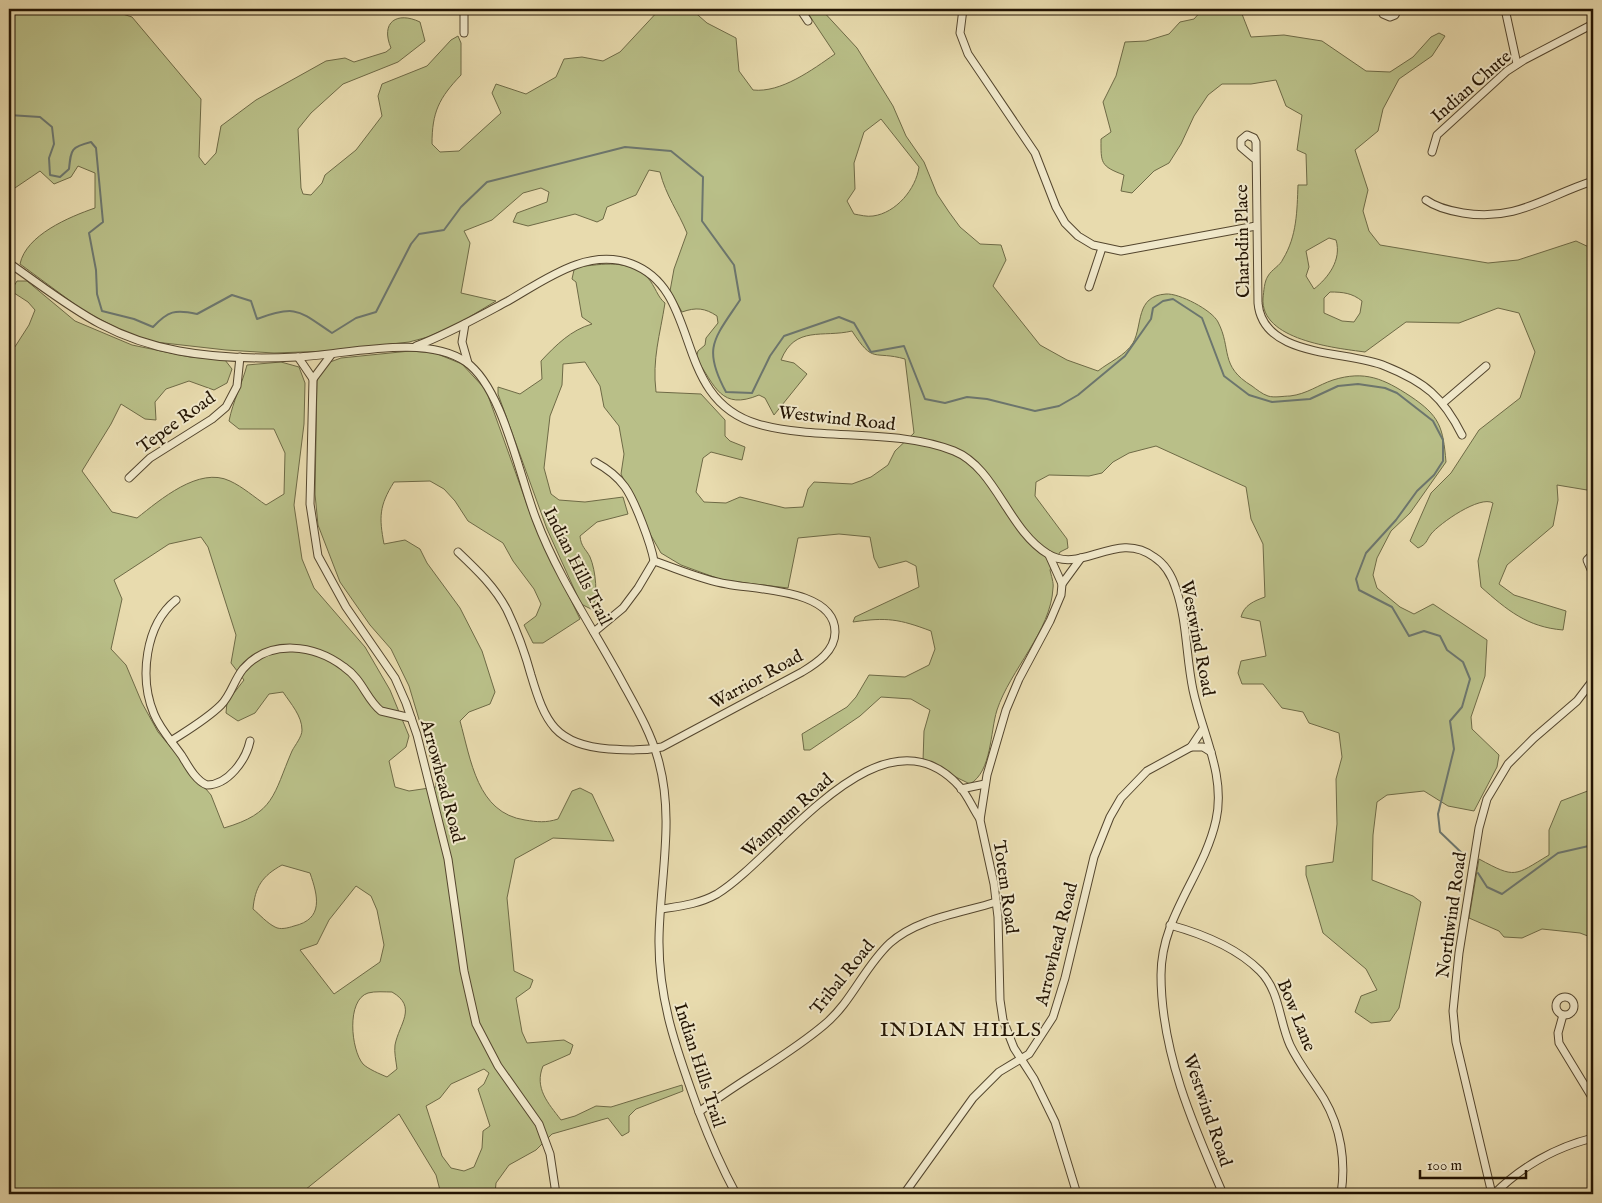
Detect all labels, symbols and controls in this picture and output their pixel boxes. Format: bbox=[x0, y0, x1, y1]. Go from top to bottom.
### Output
street label: Indian Chute bbox=[1427, 46, 1517, 128]
street label: Charbdin Place bbox=[1231, 184, 1256, 298]
street label: Tepee Road bbox=[133, 387, 221, 459]
street label: Westwind Road bbox=[777, 402, 897, 437]
street label: Indian Hills Trail bbox=[537, 504, 616, 630]
street label: Westwind Road bbox=[1174, 578, 1219, 699]
street label: Warrior Road bbox=[706, 645, 808, 715]
street label: Arrowhead Road bbox=[414, 716, 469, 846]
street label: Wampum Road bbox=[737, 769, 839, 863]
street label: Totem Road bbox=[987, 839, 1023, 936]
street label: Northwind Road bbox=[1432, 850, 1473, 980]
street label: Arrowhead Road bbox=[1031, 880, 1084, 1009]
street label: Tribal Road bbox=[806, 935, 881, 1020]
street label: Bow Lane bbox=[1271, 976, 1320, 1055]
street label: Indian Hills Trail bbox=[668, 1000, 730, 1131]
district label: INDIAN HILLS bbox=[880, 1018, 1042, 1043]
street label: Westwind Road bbox=[1177, 1051, 1237, 1170]
scale bar bbox=[1420, 1148, 1526, 1180]
text: 100 m bbox=[1427, 1156, 1463, 1175]

